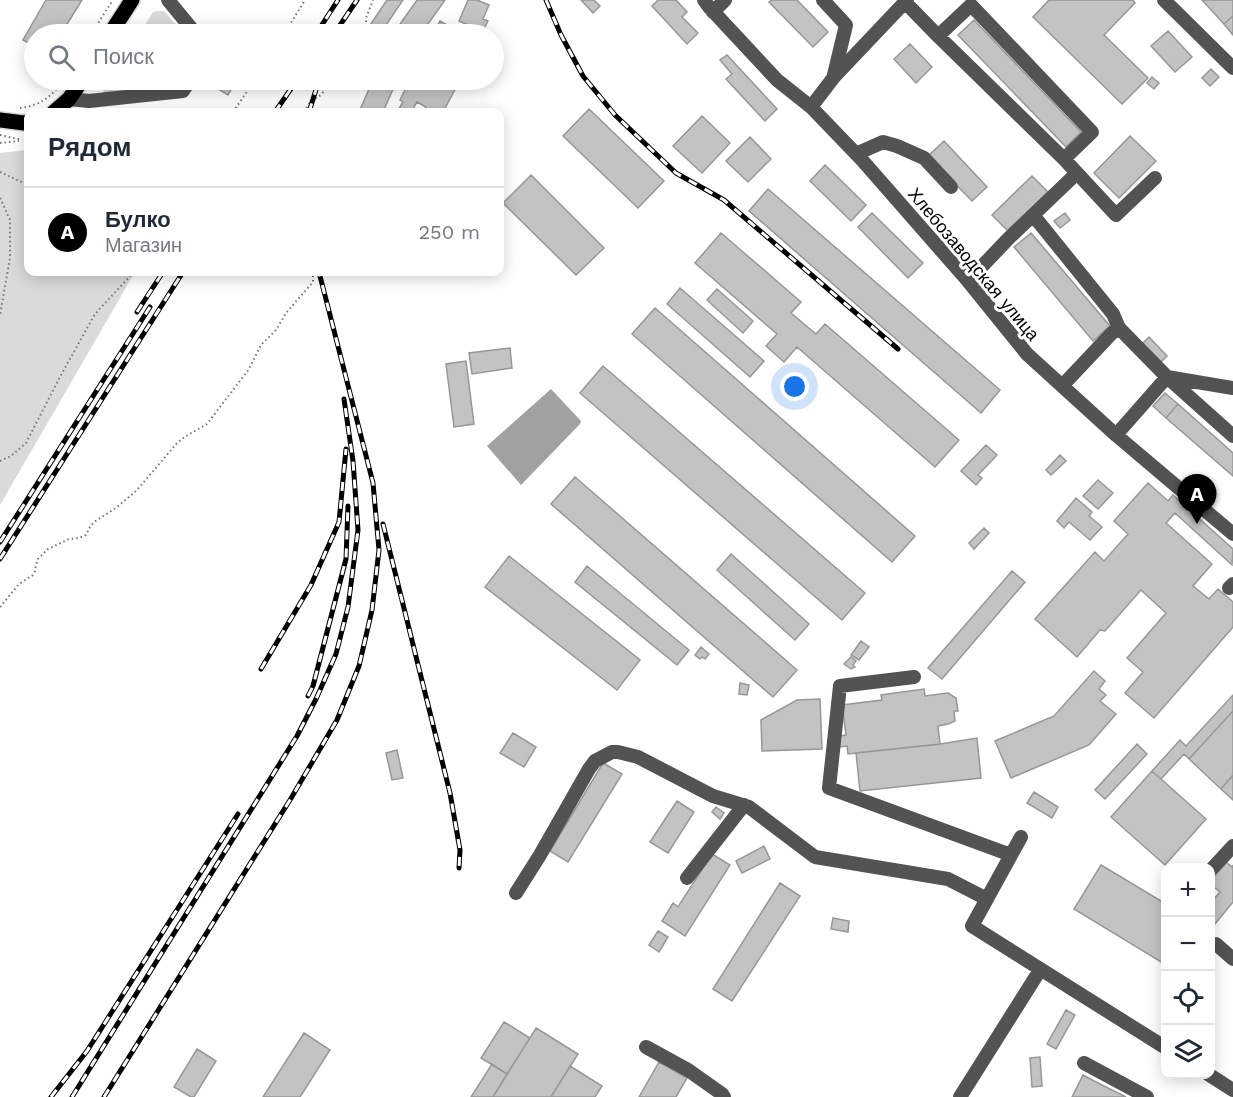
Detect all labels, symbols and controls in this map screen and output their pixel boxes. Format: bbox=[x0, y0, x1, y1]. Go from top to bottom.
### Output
search box bbox=[24, 24, 504, 90]
icon: search bbox=[45, 41, 78, 74]
text: Поиск bbox=[93, 44, 154, 69]
text: Рядом bbox=[48, 132, 131, 162]
street label: Хлебозаводская улица bbox=[904, 183, 1045, 345]
text: Булко bbox=[105, 207, 171, 232]
text: A bbox=[61, 220, 74, 244]
text: 250 m bbox=[418, 220, 480, 244]
text: Магазин bbox=[105, 233, 182, 257]
your location bbox=[780, 372, 809, 401]
pin: A bbox=[1178, 474, 1216, 524]
map controls bbox=[1161, 863, 1215, 1079]
button: + bbox=[1161, 863, 1215, 917]
button: − bbox=[1161, 917, 1215, 971]
button: locate bbox=[1161, 971, 1215, 1025]
button: layers bbox=[1161, 1025, 1215, 1079]

